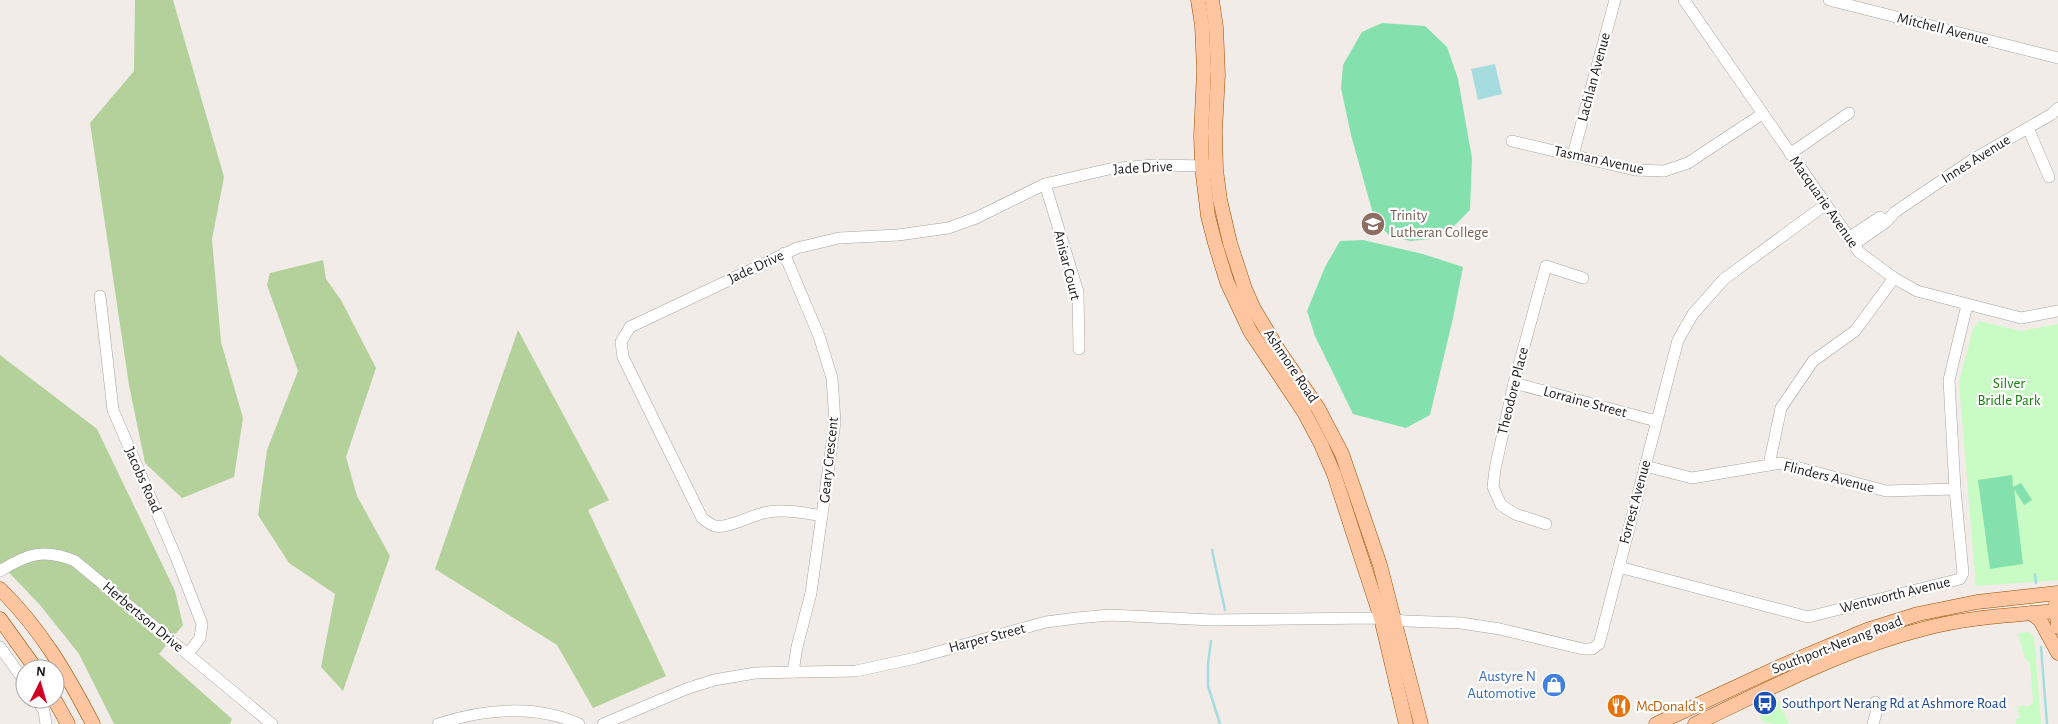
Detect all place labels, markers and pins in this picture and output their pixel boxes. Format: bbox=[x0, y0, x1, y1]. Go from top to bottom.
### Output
place label: Trinity Lutheran College bbox=[1390, 208, 1488, 240]
school or university icon: Trinity Lutheran College bbox=[1360, 211, 1386, 237]
place label: Austyre N Automotive bbox=[1467, 669, 1536, 701]
shop icon: Austyre N Automotive bbox=[1541, 672, 1567, 698]
bus stop icon: Southport Nerang Rd at Ashmore Road bbox=[1752, 690, 1778, 716]
restaurant icon: McDonald's bbox=[1606, 693, 1632, 719]
place label: Southport Nerang Rd at Ashmore Road bbox=[1782, 696, 2007, 711]
place label: McDonald's bbox=[1636, 699, 1704, 714]

